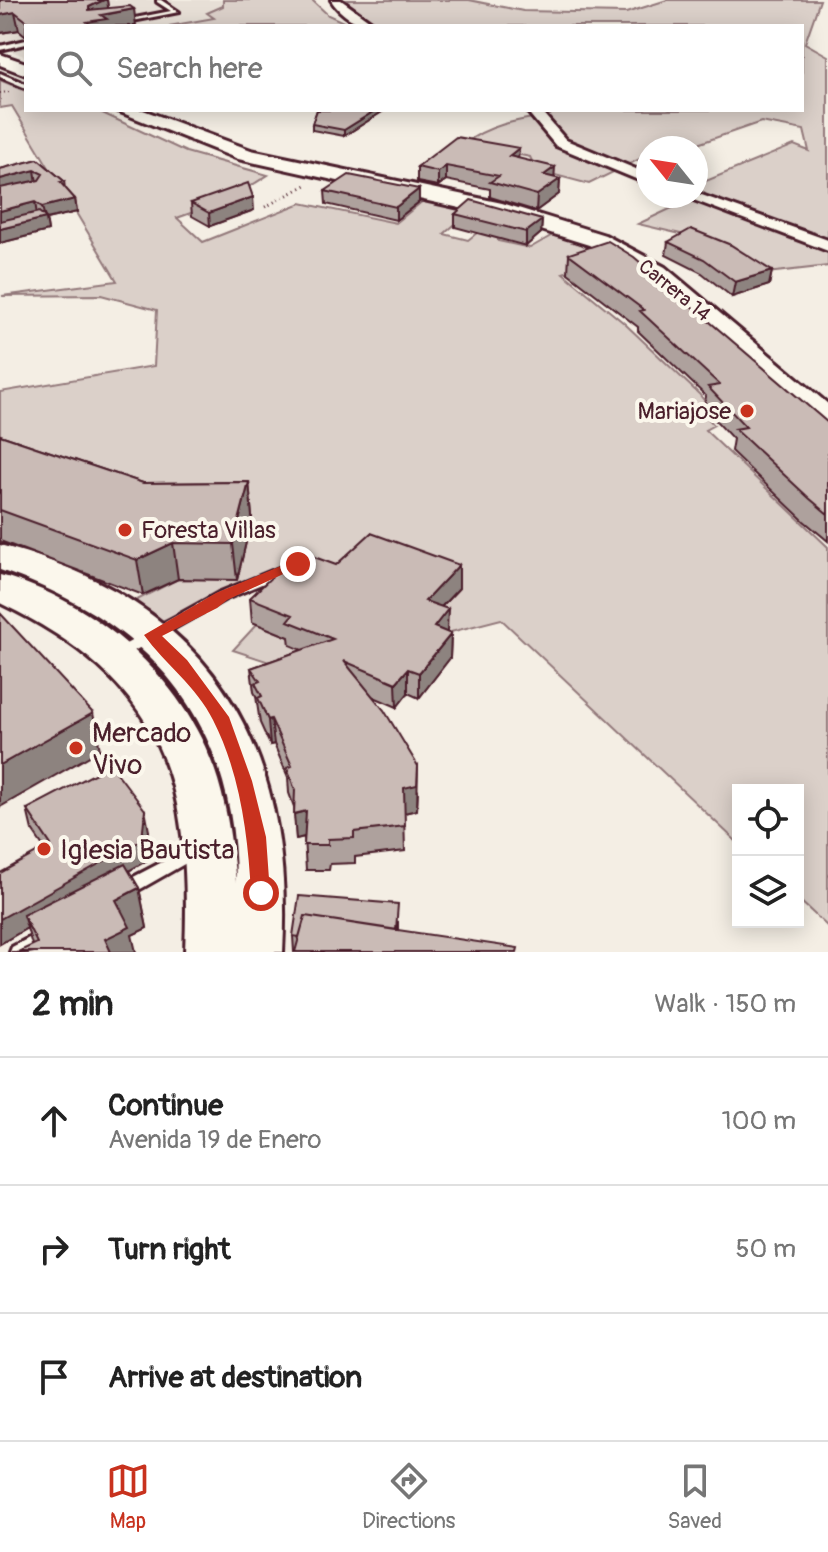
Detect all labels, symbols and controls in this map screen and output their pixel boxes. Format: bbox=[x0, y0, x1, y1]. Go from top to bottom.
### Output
search box bbox=[24, 24, 804, 112]
icon: search bbox=[52, 46, 96, 90]
text: Search here bbox=[116, 50, 263, 87]
north arrow bbox=[636, 136, 708, 208]
street label: Carrera 14 bbox=[634, 254, 716, 327]
place label: Mariajose bbox=[638, 397, 731, 426]
marker: Mariajose bbox=[738, 402, 756, 420]
place label: Foresta Villas bbox=[141, 516, 276, 545]
marker: Foresta Villas bbox=[116, 521, 134, 539]
route end bbox=[280, 546, 316, 582]
place label: Mercado Vivo bbox=[92, 716, 191, 783]
marker: Mercado Vivo bbox=[67, 739, 85, 757]
map controls bbox=[732, 784, 804, 928]
button: locate bbox=[732, 784, 804, 856]
place label: Iglesia Bautista bbox=[60, 833, 235, 868]
marker: Iglesia Bautista bbox=[35, 840, 53, 858]
button: layers bbox=[732, 856, 804, 928]
route start bbox=[243, 875, 279, 911]
text: 2 min bbox=[32, 983, 114, 1026]
text: Walk · 150 m bbox=[654, 988, 796, 1020]
text: Continue bbox=[108, 1087, 223, 1124]
icon: ahead bbox=[32, 1099, 76, 1143]
text: 100 m bbox=[722, 1105, 796, 1137]
text: Avenida 19 de Enero bbox=[108, 1124, 322, 1156]
icon: right bbox=[32, 1227, 76, 1271]
text: Turn right bbox=[108, 1231, 231, 1268]
text: 50 m bbox=[735, 1233, 796, 1265]
icon: arrive bbox=[32, 1355, 76, 1399]
text: Arrive at destination bbox=[108, 1359, 362, 1396]
tab: Map bbox=[106, 1459, 150, 1535]
tab: Directions bbox=[362, 1459, 455, 1535]
tab: Saved bbox=[667, 1459, 722, 1535]

